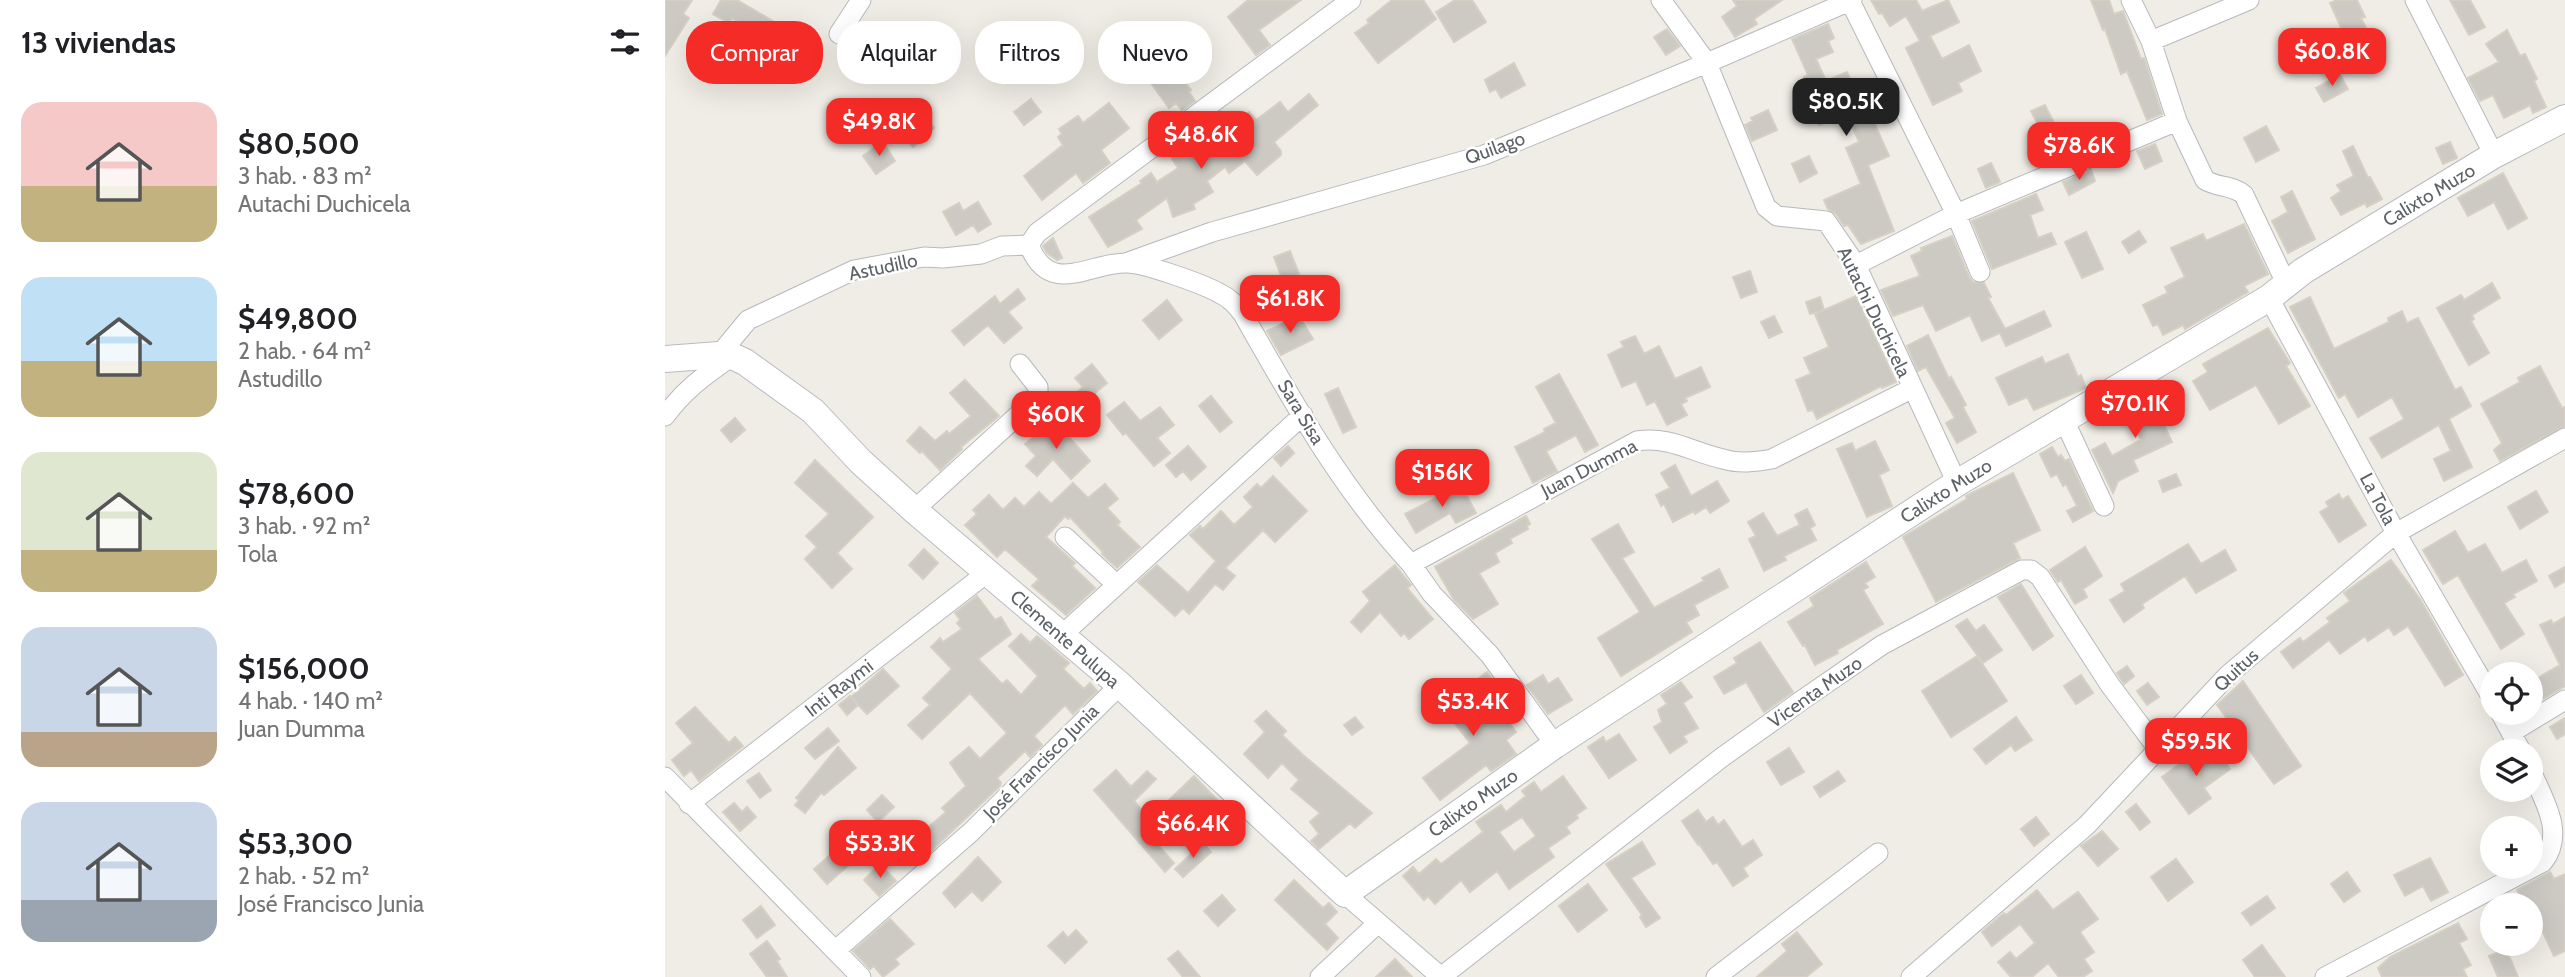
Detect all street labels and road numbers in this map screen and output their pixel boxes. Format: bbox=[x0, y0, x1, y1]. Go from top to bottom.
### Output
street label: Quilago bbox=[1462, 127, 1528, 169]
street label: Calixto Muzo bbox=[2379, 158, 2479, 232]
street label: Autachi Duchicela bbox=[1832, 243, 1916, 381]
street label: Astudillo bbox=[846, 248, 920, 286]
street label: Sara Sisa bbox=[1273, 375, 1329, 449]
street label: Juan Dumma bbox=[1536, 434, 1641, 502]
street label: Calixto Muzo bbox=[1896, 454, 1996, 528]
street label: La Tola bbox=[2355, 469, 2401, 529]
street label: Clemente Pulupa bbox=[1005, 585, 1125, 693]
street label: Quitus bbox=[2209, 644, 2263, 696]
street label: Vicenta Muzo bbox=[1764, 651, 1866, 733]
street label: Inti Raymi bbox=[800, 654, 878, 722]
street label: José Francisco Junia bbox=[978, 700, 1103, 825]
street label: Calixto Muzo bbox=[1424, 764, 1522, 842]

